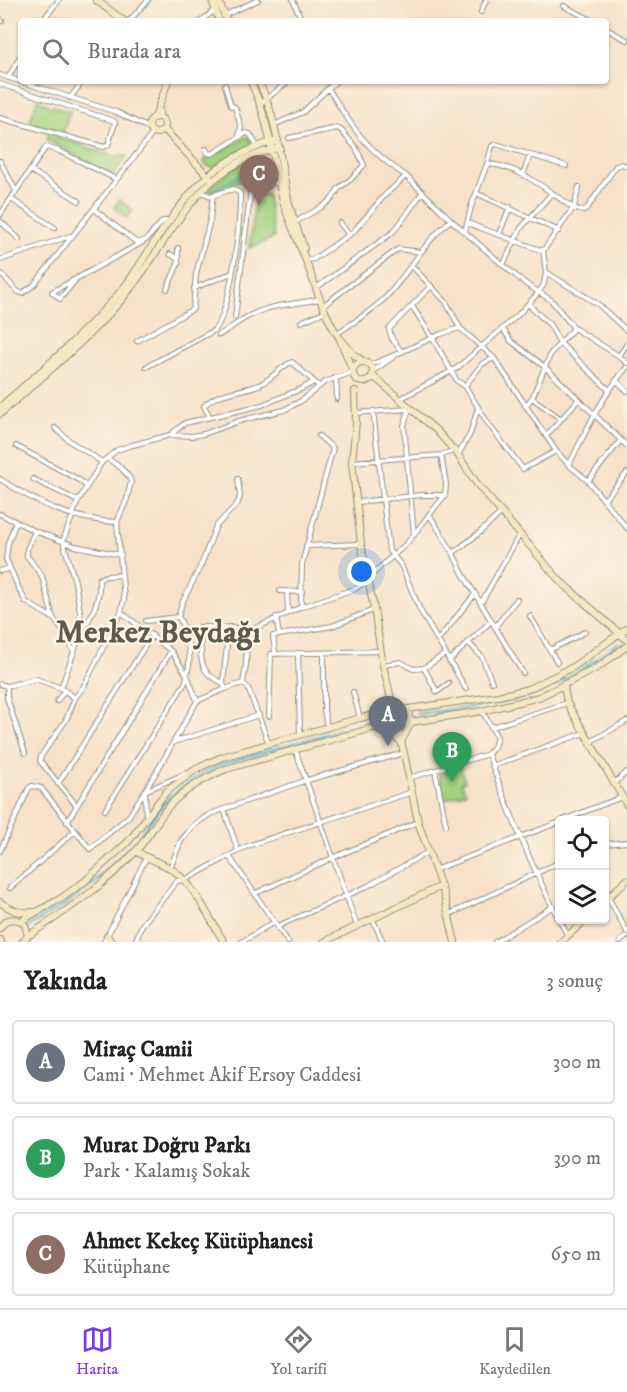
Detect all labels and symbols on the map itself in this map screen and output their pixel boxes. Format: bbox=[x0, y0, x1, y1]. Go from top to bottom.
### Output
pin: C bbox=[240, 156, 278, 205]
your location bbox=[347, 557, 376, 586]
district label: Merkez Beydağı bbox=[55, 613, 261, 653]
pin: A bbox=[368, 696, 408, 746]
pin: B bbox=[432, 732, 472, 782]

